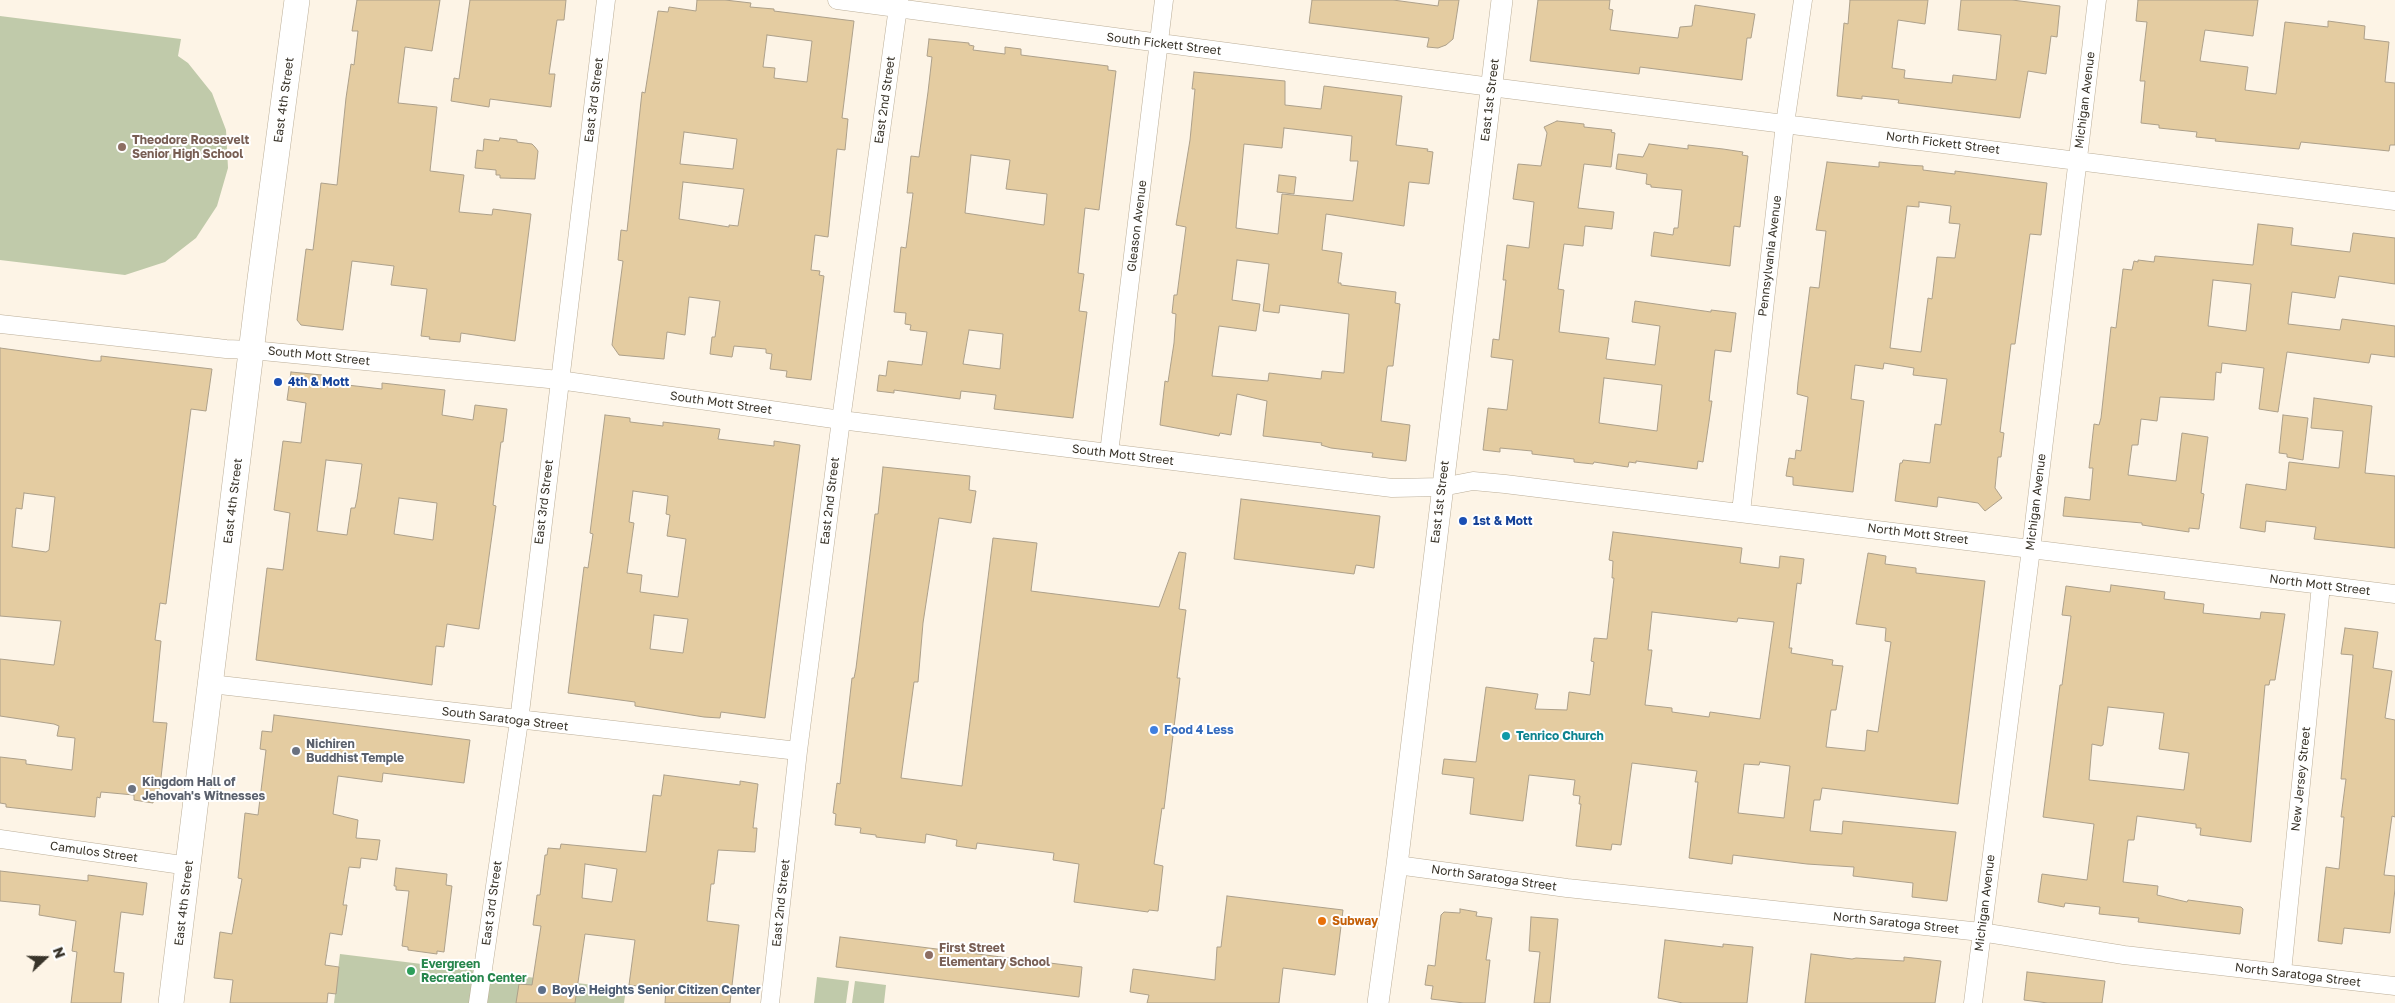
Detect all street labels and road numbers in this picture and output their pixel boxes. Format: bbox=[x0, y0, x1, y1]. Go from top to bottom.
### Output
street label: South Fickett Street bbox=[1106, 30, 1222, 58]
street label: Michigan Avenue bbox=[2072, 51, 2098, 149]
street label: East 2nd Street bbox=[872, 55, 898, 145]
street label: East 4th Street bbox=[271, 56, 297, 144]
street label: East 3rd Street bbox=[582, 57, 606, 143]
street label: East 1st Street bbox=[1478, 58, 1502, 142]
street label: North Fickett Street bbox=[1885, 129, 2001, 157]
street label: Gleason Avenue bbox=[1124, 179, 1150, 273]
street label: Pennsylvania Avenue bbox=[1755, 195, 1785, 317]
street label: South Mott Street bbox=[267, 343, 371, 369]
street label: South Mott Street bbox=[669, 389, 773, 417]
street label: South Mott Street bbox=[1071, 442, 1175, 468]
street label: Michigan Avenue bbox=[2023, 453, 2049, 551]
street label: East 2nd Street bbox=[817, 456, 843, 546]
street label: East 4th Street bbox=[221, 457, 245, 545]
street label: East 3rd Street bbox=[532, 459, 556, 545]
street label: East 1st Street bbox=[1428, 460, 1452, 544]
street label: North Mott Street bbox=[1867, 521, 1969, 547]
street label: North Mott Street bbox=[2269, 572, 2371, 598]
street label: South Saratoga Street bbox=[441, 704, 569, 734]
street label: New Jersey Street bbox=[2288, 726, 2314, 832]
street label: Camulos Street bbox=[49, 839, 139, 865]
street label: Michigan Avenue bbox=[1972, 854, 1998, 952]
street label: East 2nd Street bbox=[769, 858, 793, 948]
street label: East 4th Street bbox=[172, 859, 196, 947]
street label: East 3rd Street bbox=[479, 860, 505, 946]
street label: North Saratoga Street bbox=[1430, 862, 1558, 894]
street label: North Saratoga Street bbox=[1832, 909, 1960, 937]
street label: North Saratoga Street bbox=[2234, 960, 2362, 990]

